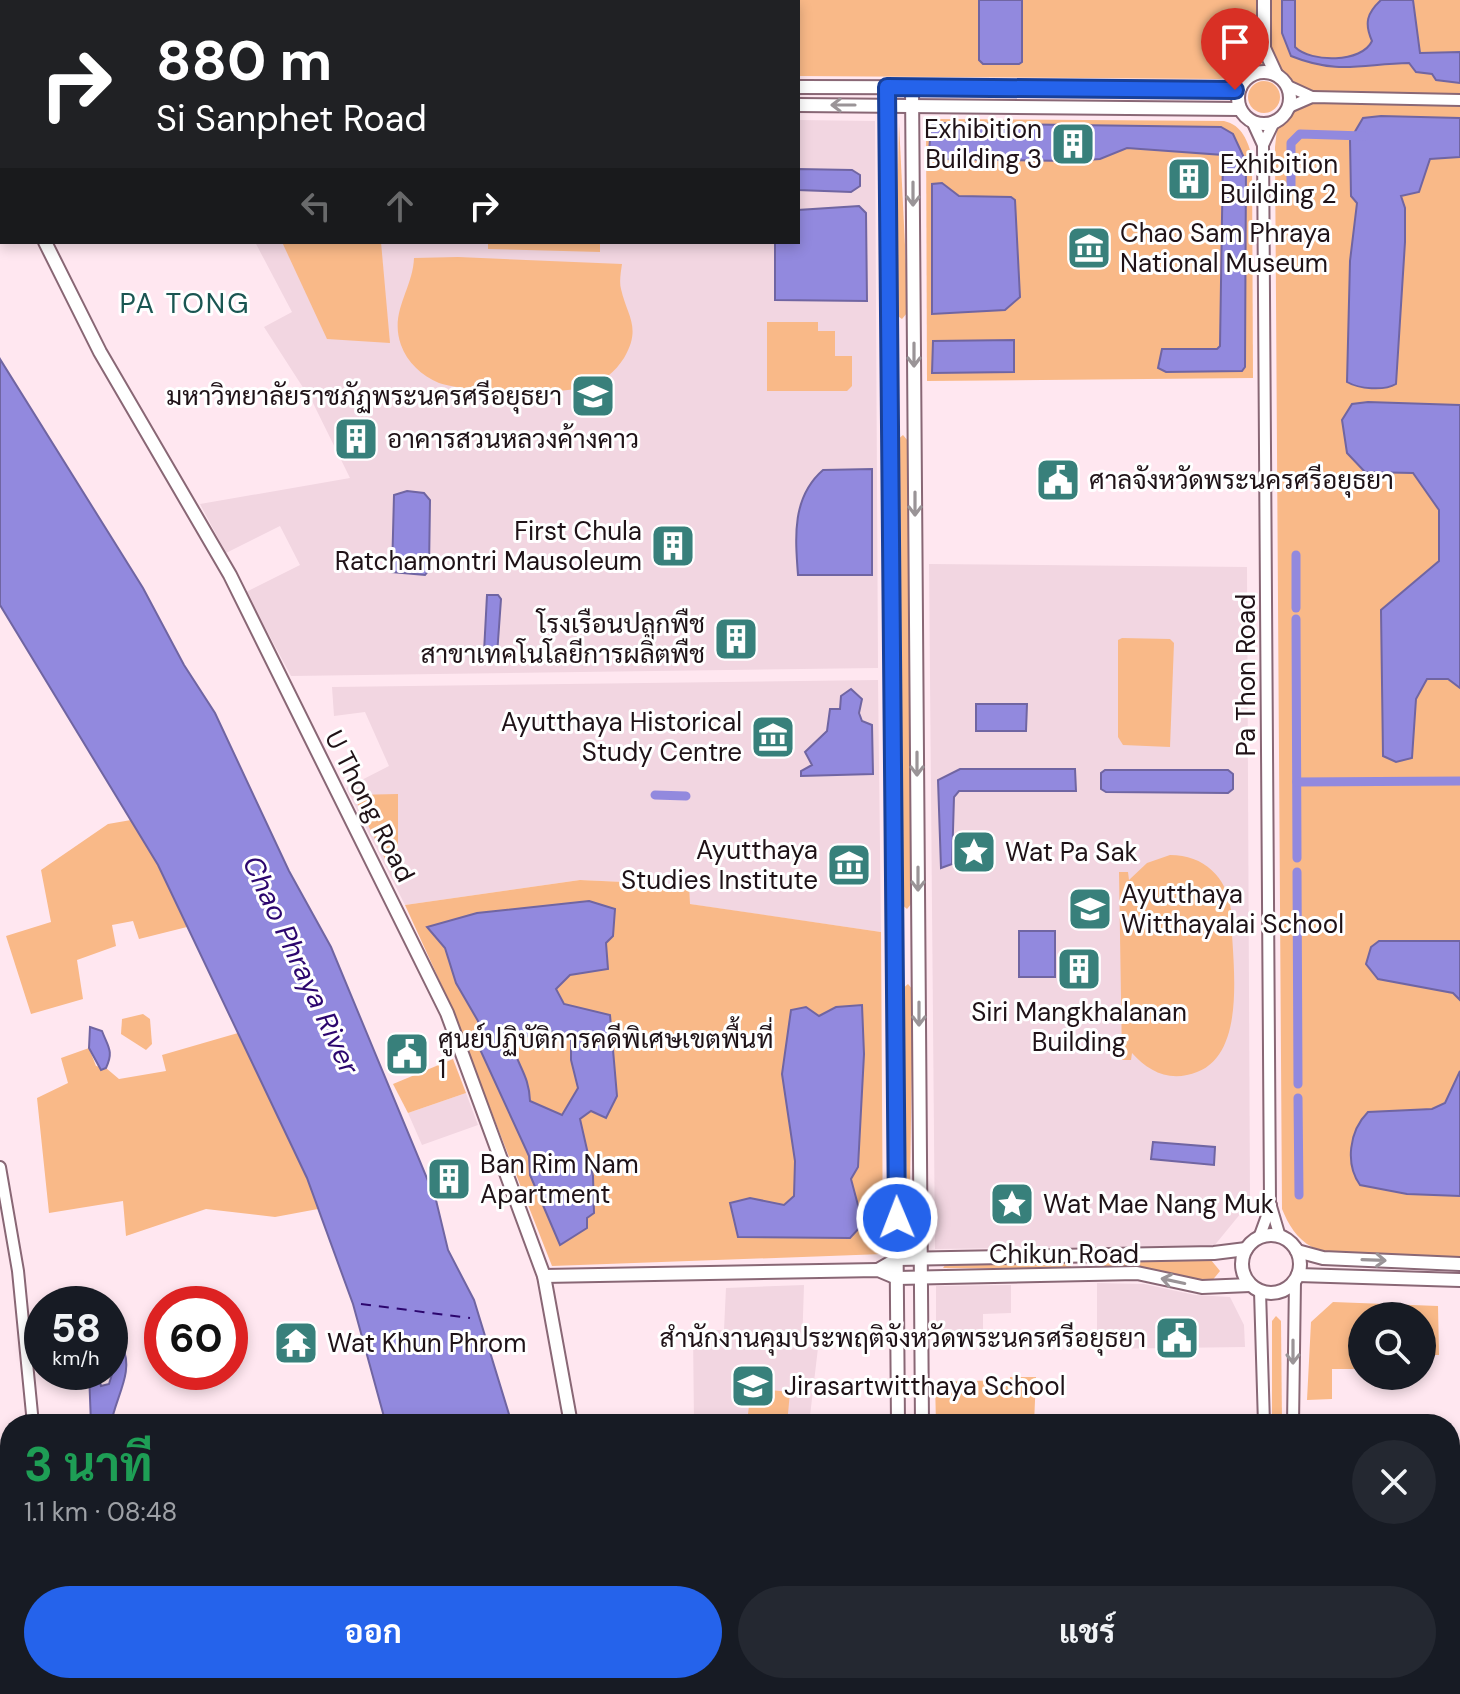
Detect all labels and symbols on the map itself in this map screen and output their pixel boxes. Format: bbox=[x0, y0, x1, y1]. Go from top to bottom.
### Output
pin bbox=[1201, 8, 1269, 90]
one-way arrow bbox=[830, 97, 857, 113]
place label: Exhibition Building 3 bbox=[924, 112, 1042, 176]
building icon: Exhibition Building 3 bbox=[1049, 120, 1097, 168]
place label: Exhibition Building 2 bbox=[1220, 147, 1338, 211]
building icon: Exhibition Building 2 bbox=[1165, 155, 1213, 203]
one-way arrow bbox=[905, 180, 921, 207]
place label: Chao Sam Phraya National Museum bbox=[1120, 216, 1331, 280]
museum icon: Chao Sam Phraya National Museum bbox=[1065, 224, 1113, 272]
district label: PA TONG bbox=[120, 285, 250, 322]
one-way arrow bbox=[906, 341, 922, 368]
school or university icon: มหาวิทยาลัยราชภัฏพระนครศรีอยุธยา bbox=[569, 372, 617, 420]
place label: มหาวิทยาลัยราชภัฏพระนครศรีอยุธยา bbox=[166, 379, 562, 414]
building icon: อาคารสวนหลวงค้างคาว bbox=[332, 415, 380, 463]
place label: อาคารสวนหลวงค้างคาว bbox=[387, 422, 639, 456]
public building icon: ศาลจังหวัดพระนครศรีอยุธยา bbox=[1034, 456, 1082, 504]
place label: ศาลจังหวัดพระนครศรีอยุธยา bbox=[1089, 463, 1394, 498]
one-way arrow bbox=[907, 490, 923, 517]
place label: First Chula Ratchamontri Mausoleum bbox=[335, 514, 642, 578]
building icon: First Chula Ratchamontri Mausoleum bbox=[649, 522, 697, 570]
street label: Pa Thon Road bbox=[1229, 594, 1263, 756]
place label: โรงเรือนปลูกพืช สาขาเทคโนโลยีการผลิตพืช bbox=[421, 607, 705, 671]
building icon: โรงเรือนปลูกพืช สาขาเทคโนโลยีการผลิตพืช bbox=[712, 615, 760, 663]
place label: Ayutthaya Historical Study Centre bbox=[501, 705, 742, 769]
museum icon: Ayutthaya Historical Study Centre bbox=[749, 713, 797, 761]
street label: U Thong Road bbox=[317, 724, 423, 888]
one-way arrow bbox=[909, 750, 925, 777]
place icon: Wat Pa Sak bbox=[950, 828, 998, 876]
place label: Ayutthaya Studies Institute bbox=[621, 833, 818, 897]
place label: Wat Pa Sak bbox=[1005, 835, 1138, 869]
museum icon: Ayutthaya Studies Institute bbox=[825, 841, 873, 889]
water label: Chao Phraya River bbox=[234, 850, 368, 1081]
one-way arrow bbox=[910, 865, 926, 892]
place label: Ayutthaya Witthayalai School bbox=[1121, 877, 1344, 941]
school or university icon: Ayutthaya Witthayalai School bbox=[1066, 885, 1114, 933]
building icon: Siri Mangkhalanan Building bbox=[1055, 945, 1103, 993]
place label: Siri Mangkhalanan Building bbox=[971, 995, 1187, 1059]
one-way arrow bbox=[911, 1000, 926, 1027]
place label: ศูนย์ปฏิบัติการคดีพิเศษเขตพื้นที่ 1 bbox=[438, 1016, 774, 1086]
public building icon: ศูนย์ปฏิบัติการคดีพิเศษเขตพื้นที่ 1 bbox=[383, 1030, 431, 1078]
place label: Ban Rim Nam Apartment bbox=[480, 1147, 639, 1211]
building icon: Ban Rim Nam Apartment bbox=[425, 1155, 473, 1203]
position arrow bbox=[855, 1176, 939, 1260]
place icon: Wat Mae Nang Muk bbox=[988, 1180, 1036, 1228]
place label: Wat Mae Nang Muk bbox=[1043, 1187, 1274, 1221]
street label: Chikun Road bbox=[989, 1237, 1139, 1271]
one-way arrow bbox=[1360, 1253, 1387, 1268]
one-way arrow bbox=[1161, 1273, 1187, 1288]
speed limit sign: 60 bbox=[144, 1286, 248, 1390]
public building icon: สำนักงานคุมประพฤติจังหวัดพระนครศรีอยุธยา bbox=[1153, 1314, 1201, 1362]
temple icon: Wat Khun Phrom bbox=[272, 1319, 320, 1367]
place label: สำนักงานคุมประพฤติจังหวัดพระนครศรีอยุธยา bbox=[660, 1321, 1146, 1356]
place label: Wat Khun Phrom bbox=[327, 1326, 526, 1360]
one-way arrow bbox=[1285, 1338, 1301, 1365]
school or university icon: Jirasartwitthaya School bbox=[729, 1362, 777, 1410]
place label: Jirasartwitthaya School bbox=[784, 1369, 1065, 1403]

